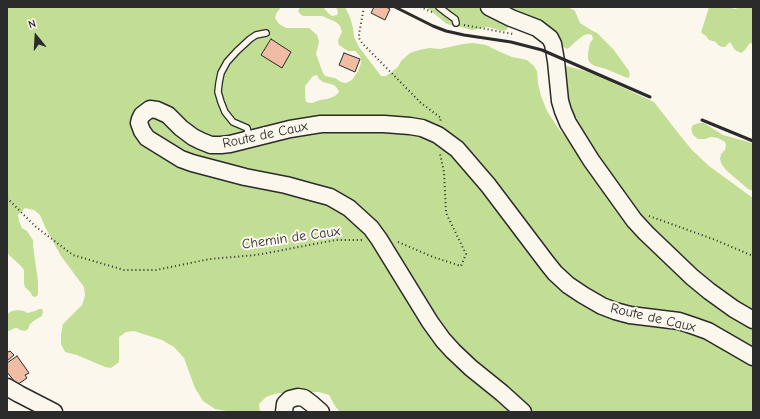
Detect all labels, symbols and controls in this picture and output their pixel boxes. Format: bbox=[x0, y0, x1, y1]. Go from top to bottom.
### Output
north arrow bbox=[16, 16, 56, 56]
text: N bbox=[27, 17, 38, 31]
street label: Route de Caux bbox=[221, 118, 309, 152]
street label: Chemin de Caux bbox=[241, 223, 341, 253]
street label: Route de Caux bbox=[609, 300, 697, 336]

